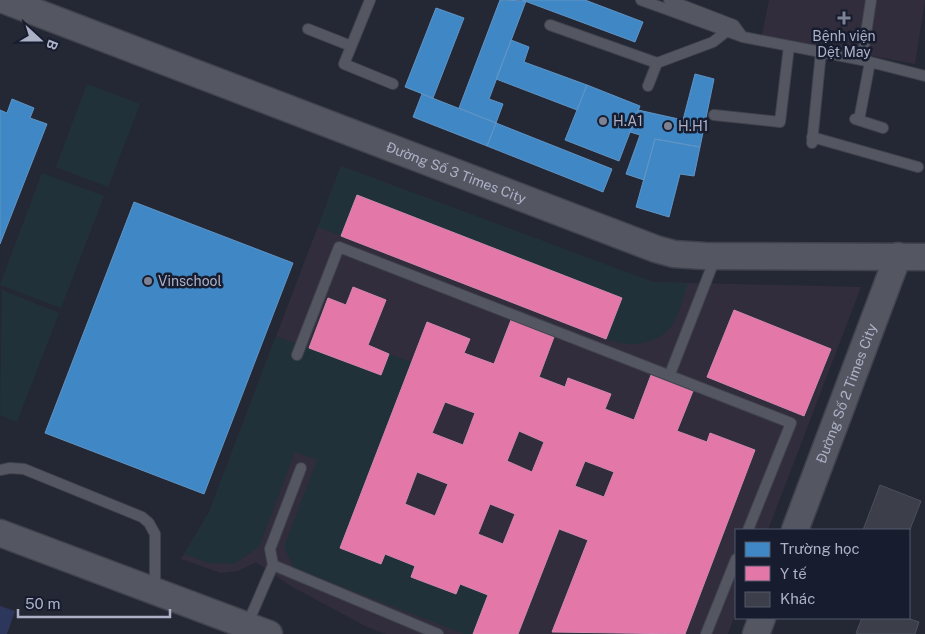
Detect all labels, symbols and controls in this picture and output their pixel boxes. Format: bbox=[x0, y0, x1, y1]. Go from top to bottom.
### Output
marker: Bệnh viện Dệt May bbox=[837, 11, 851, 25]
north arrow bbox=[15, 15, 65, 65]
place label: Bệnh viện Dệt May bbox=[812, 28, 876, 60]
text: B bbox=[43, 37, 61, 52]
place label: H.A1 bbox=[613, 113, 643, 129]
marker: H.A1 bbox=[597, 115, 609, 127]
place label: H.H1 bbox=[678, 118, 708, 134]
marker: H.H1 bbox=[662, 120, 674, 132]
street label: Đường Số 3 Times City bbox=[384, 139, 529, 207]
place label: Vinschool bbox=[158, 273, 222, 289]
marker: Vinschool bbox=[142, 275, 154, 287]
street label: Đường Số 2 Times City bbox=[813, 321, 880, 465]
legend bbox=[735, 529, 910, 619]
text: Trường học bbox=[780, 540, 860, 557]
text: Y tế bbox=[780, 565, 807, 582]
scale bar bbox=[18, 586, 170, 618]
text: Khác bbox=[780, 590, 815, 607]
text: 50 m bbox=[25, 595, 60, 612]

